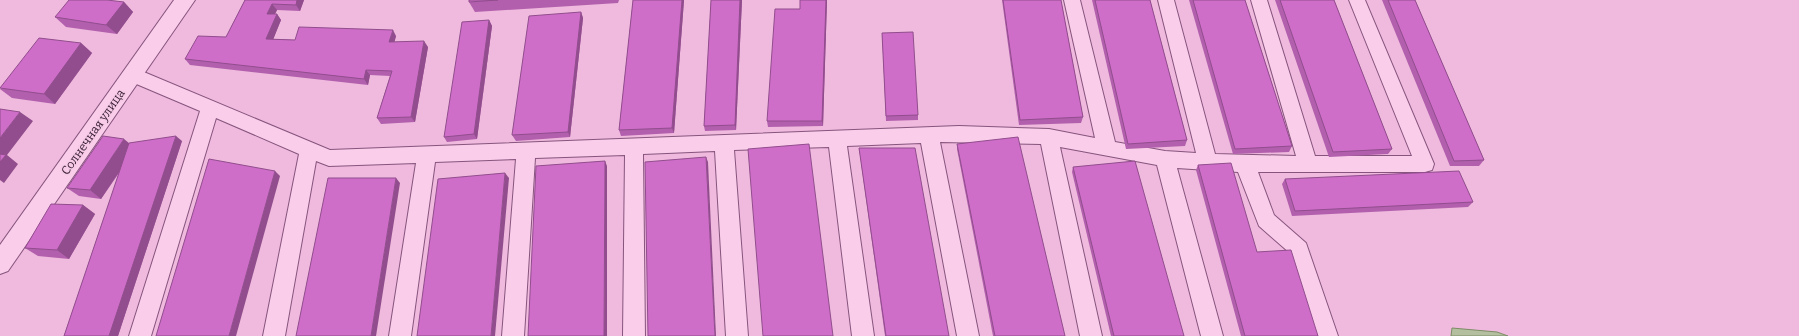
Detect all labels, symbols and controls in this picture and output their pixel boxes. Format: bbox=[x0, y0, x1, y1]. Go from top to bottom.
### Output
street label: Солнечная улица bbox=[58, 86, 128, 178]

